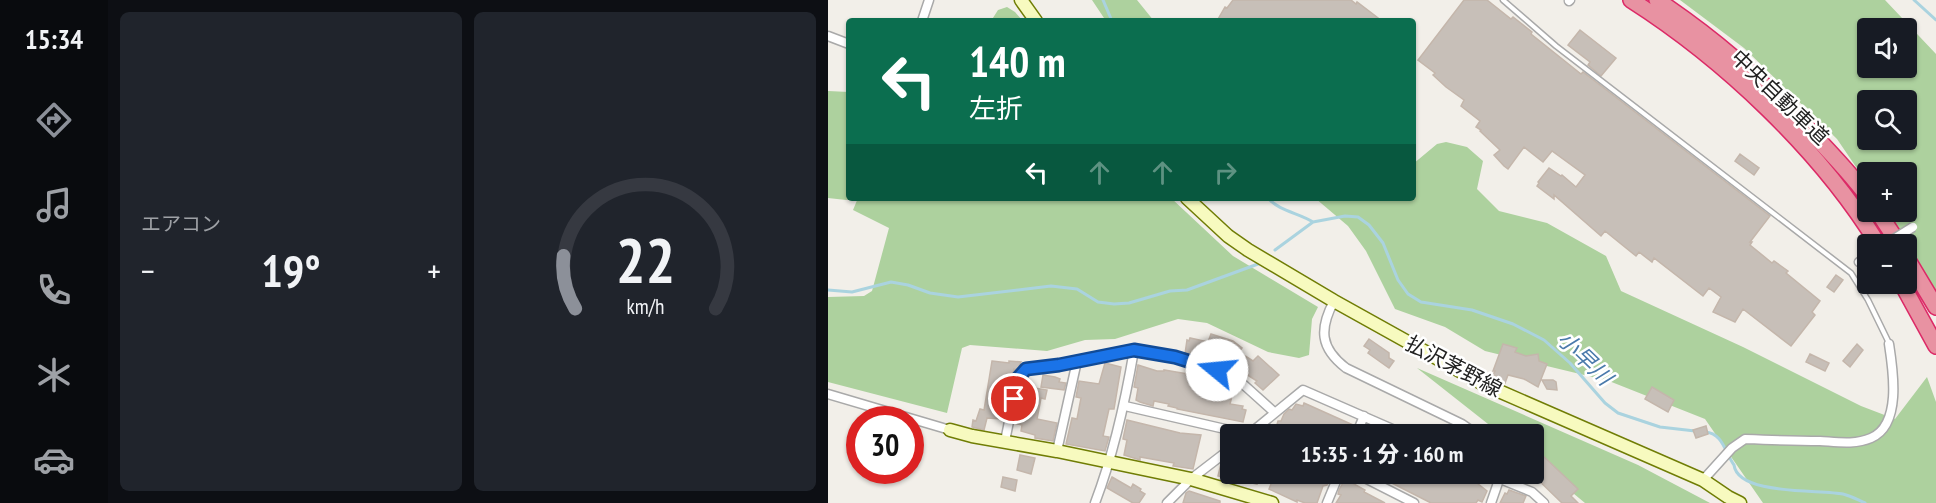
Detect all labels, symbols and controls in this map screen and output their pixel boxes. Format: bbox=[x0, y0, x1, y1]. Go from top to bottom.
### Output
map controls bbox=[1857, 18, 1917, 294]
button: sound bbox=[1857, 18, 1917, 78]
text: 15:34 bbox=[25, 22, 83, 56]
text: 140 m bbox=[969, 34, 1066, 89]
icon: left bbox=[870, 42, 948, 120]
street label: 中央自動車道 bbox=[1725, 44, 1835, 150]
button: search bbox=[1857, 90, 1917, 150]
text: 左折 bbox=[969, 91, 1023, 125]
icon: directions bbox=[33, 99, 75, 141]
icon: left bbox=[1020, 156, 1053, 189]
icon: ahead bbox=[1083, 156, 1116, 189]
icon: ahead bbox=[1146, 156, 1179, 189]
icon: right bbox=[1209, 156, 1242, 189]
button: + bbox=[1857, 162, 1917, 222]
icon: music bbox=[33, 184, 75, 226]
text: エアコン bbox=[141, 211, 221, 237]
text: 22 bbox=[615, 219, 675, 300]
button: − bbox=[1857, 234, 1917, 294]
text: 19° bbox=[261, 241, 321, 299]
text: − bbox=[141, 249, 155, 292]
text: + bbox=[427, 249, 441, 292]
icon: phone bbox=[33, 269, 75, 311]
text: km/h bbox=[626, 292, 664, 320]
water label: 小早川 bbox=[1552, 325, 1620, 392]
street label: 払沢茅野線 bbox=[1401, 329, 1507, 403]
position arrow bbox=[1185, 338, 1249, 402]
icon: climate bbox=[33, 354, 75, 396]
pin bbox=[988, 373, 1039, 424]
icon: arrive bbox=[997, 382, 1030, 415]
speed limit sign: 30 bbox=[846, 406, 924, 484]
icon: car bbox=[33, 439, 75, 481]
text: 15:35 · 1 分 · 160 m bbox=[1301, 440, 1463, 468]

